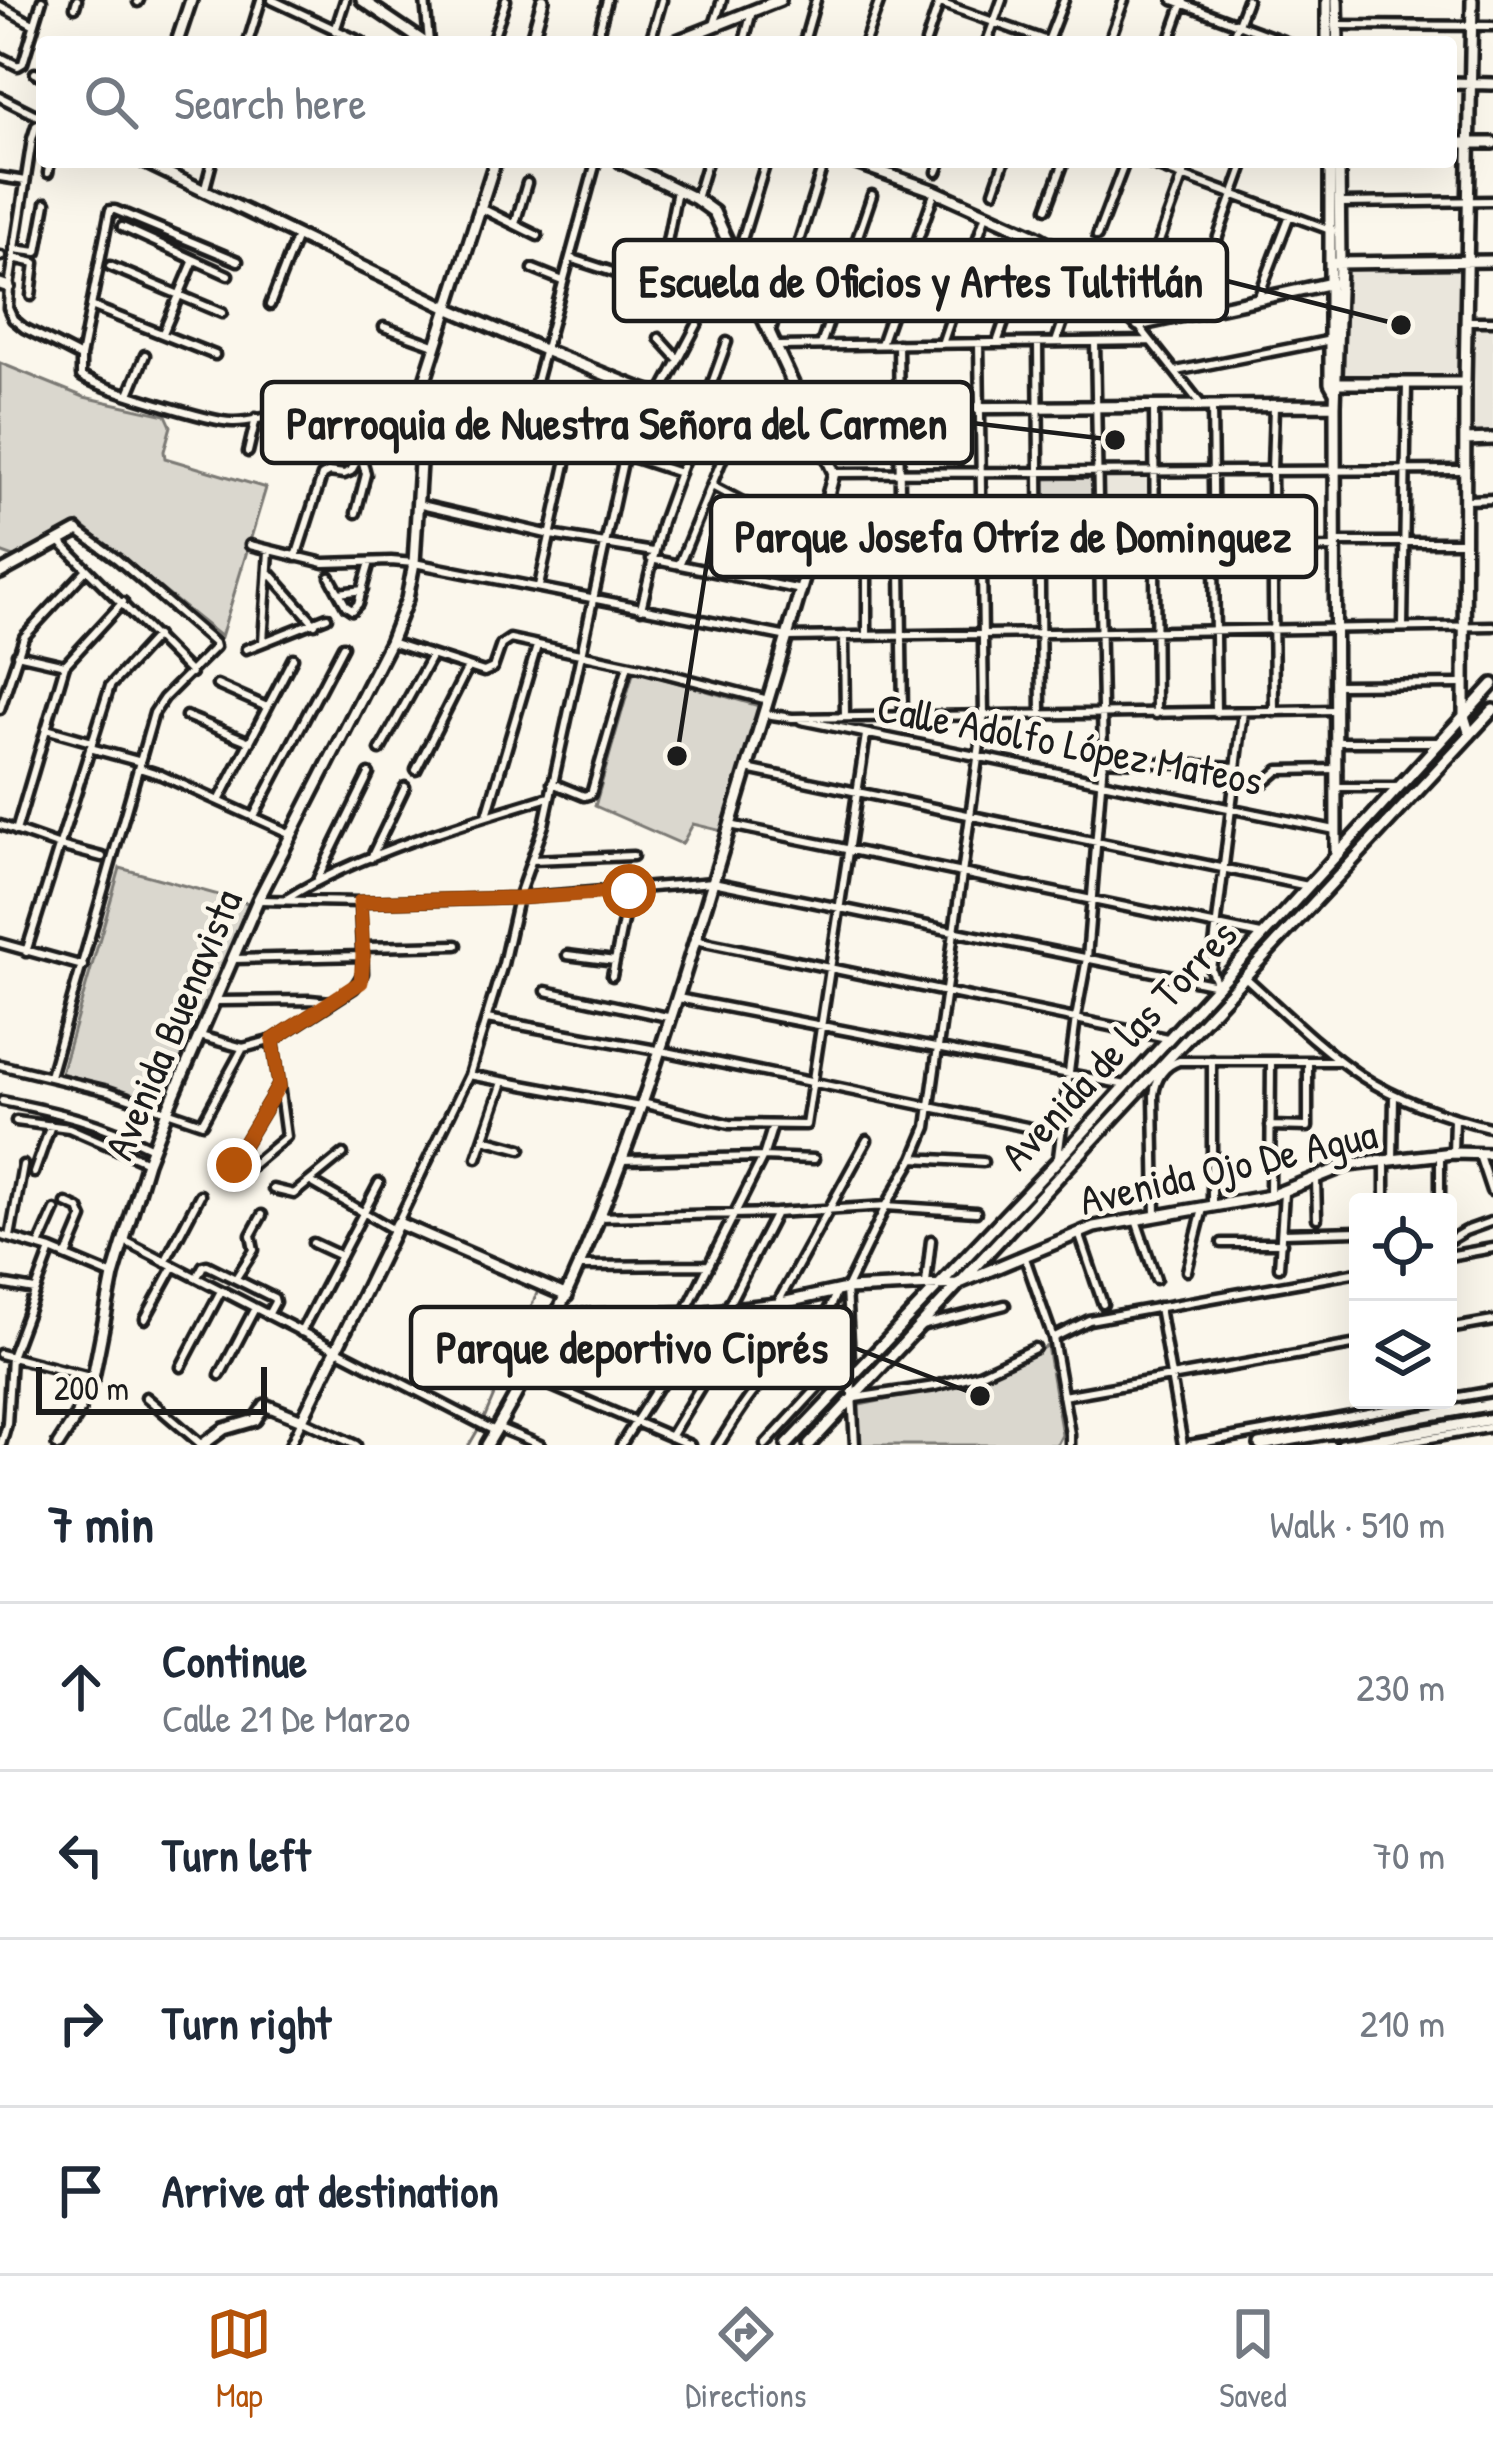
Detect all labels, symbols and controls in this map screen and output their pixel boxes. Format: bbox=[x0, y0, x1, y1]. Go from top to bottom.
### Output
search box bbox=[36, 36, 1457, 168]
icon: search bbox=[78, 69, 144, 135]
text: Search here bbox=[174, 72, 366, 133]
callout: Escuela de Oficios y Artes Tultitlán bbox=[614, 240, 1227, 321]
text: Escuela de Oficios y Artes Tultitlán bbox=[639, 250, 1203, 312]
callout: Parroquia de Nuestra Señora del Carmen bbox=[262, 382, 972, 463]
text: Parroquia de Nuestra Señora del Carmen bbox=[286, 392, 948, 454]
callout: Parque Josefa Otríz de Dominguez bbox=[711, 496, 1316, 577]
text: Parque Josefa Otríz de Dominguez bbox=[735, 505, 1291, 567]
street label: Calle Adolfo López Mateos bbox=[873, 678, 1267, 808]
route start bbox=[602, 864, 656, 918]
street label: Avenida Buenavista bbox=[89, 880, 255, 1168]
street label: Avenida de las Torres bbox=[987, 906, 1249, 1182]
street label: Avenida Ojo De Agua bbox=[1074, 1104, 1382, 1228]
route end bbox=[207, 1138, 261, 1192]
map controls bbox=[1349, 1193, 1457, 1409]
button: locate bbox=[1349, 1193, 1457, 1301]
button: layers bbox=[1349, 1301, 1457, 1409]
callout: Parque deportivo Ciprés bbox=[411, 1307, 852, 1388]
text: Parque deportivo Ciprés bbox=[436, 1316, 828, 1378]
scale bar bbox=[36, 1361, 267, 1414]
text: 200 m bbox=[54, 1366, 129, 1410]
text: 7 min bbox=[48, 1489, 154, 1558]
text: Walk · 510 m bbox=[1270, 1497, 1445, 1550]
text: Continue bbox=[162, 1630, 307, 1691]
icon: ahead bbox=[48, 1654, 114, 1720]
text: 230 m bbox=[1356, 1660, 1445, 1713]
text: Calle 21 De Marzo bbox=[162, 1691, 410, 1744]
icon: left bbox=[48, 1822, 114, 1888]
text: Turn left bbox=[162, 1824, 311, 1885]
text: 70 m bbox=[1373, 1828, 1445, 1881]
icon: right bbox=[48, 1990, 114, 2056]
text: Turn right bbox=[162, 1992, 331, 2053]
text: 210 m bbox=[1360, 1996, 1445, 2049]
icon: arrive bbox=[48, 2158, 114, 2224]
text: Arrive at destination bbox=[162, 2160, 499, 2221]
tab: Map bbox=[206, 2301, 272, 2417]
tab: Directions bbox=[685, 2301, 807, 2417]
tab: Saved bbox=[1219, 2301, 1287, 2417]

